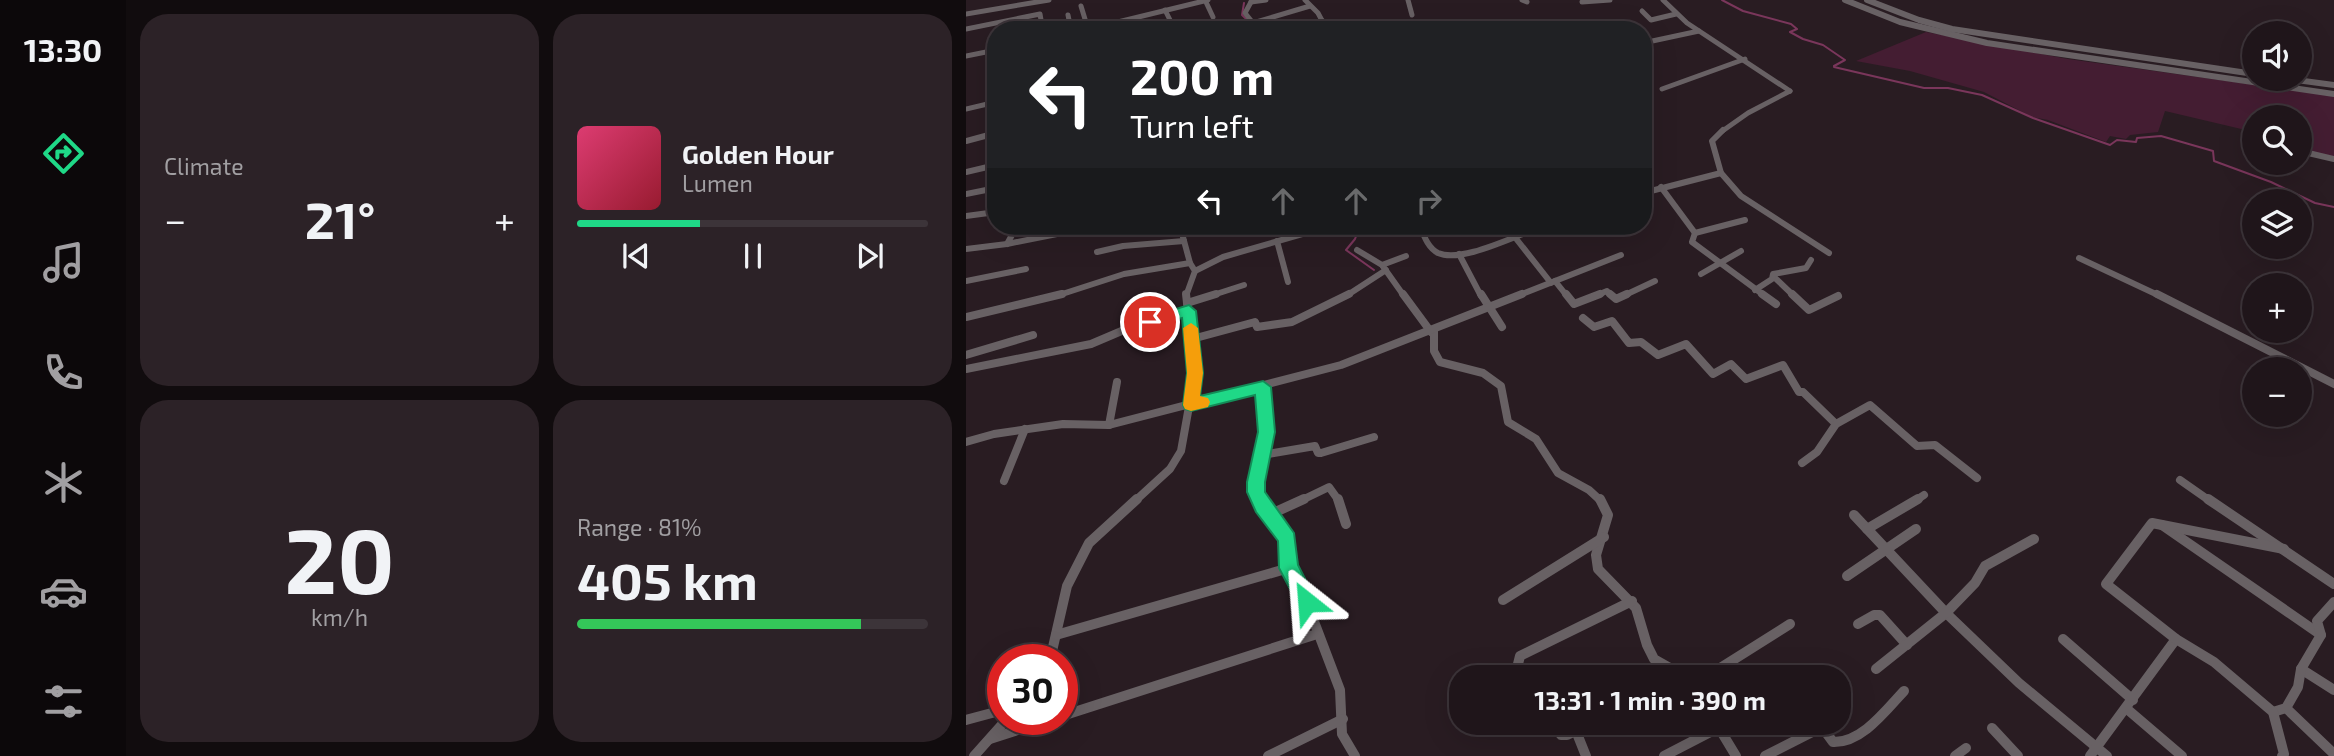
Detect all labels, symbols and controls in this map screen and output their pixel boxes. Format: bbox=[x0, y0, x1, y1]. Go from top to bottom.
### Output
map controls bbox=[2242, 21, 2312, 427]
button: sound bbox=[2242, 21, 2312, 91]
text: 13:30 bbox=[24, 30, 102, 68]
text: 200 m bbox=[1130, 46, 1274, 105]
icon: left bbox=[1015, 49, 1106, 140]
button: search bbox=[2242, 105, 2312, 175]
text: Turn left bbox=[1130, 106, 1254, 144]
icon: directions bbox=[39, 129, 88, 178]
text: Golden Hour bbox=[682, 138, 834, 169]
text: Climate bbox=[164, 152, 244, 180]
text: Lumen bbox=[682, 169, 753, 197]
icon: left bbox=[1191, 182, 1229, 220]
icon: ahead bbox=[1264, 182, 1302, 220]
icon: ahead bbox=[1337, 182, 1375, 220]
icon: right bbox=[1410, 182, 1448, 220]
text: 21° bbox=[305, 187, 375, 249]
button: layers bbox=[2242, 189, 2312, 259]
text: − bbox=[164, 196, 186, 242]
text: + bbox=[494, 196, 515, 242]
icon: previous bbox=[617, 237, 655, 275]
icon: pause bbox=[734, 237, 772, 275]
icon: next bbox=[851, 237, 889, 275]
icon: music bbox=[39, 238, 88, 287]
button: + bbox=[2242, 273, 2312, 343]
pin bbox=[1120, 292, 1180, 352]
icon: arrive bbox=[1131, 303, 1169, 341]
icon: phone bbox=[39, 348, 88, 397]
button: − bbox=[2242, 357, 2312, 427]
icon: climate bbox=[39, 458, 88, 507]
text: 20 bbox=[284, 503, 395, 612]
text: Range · 81% bbox=[577, 513, 702, 541]
text: 405 km bbox=[577, 548, 758, 610]
position arrow bbox=[1270, 565, 1344, 639]
icon: car bbox=[39, 567, 88, 616]
text: km/h bbox=[311, 603, 368, 631]
speed limit sign: 30 bbox=[987, 644, 1078, 735]
icon: filters bbox=[39, 677, 88, 726]
text: 13:31 · 1 min · 390 m bbox=[1534, 684, 1766, 715]

